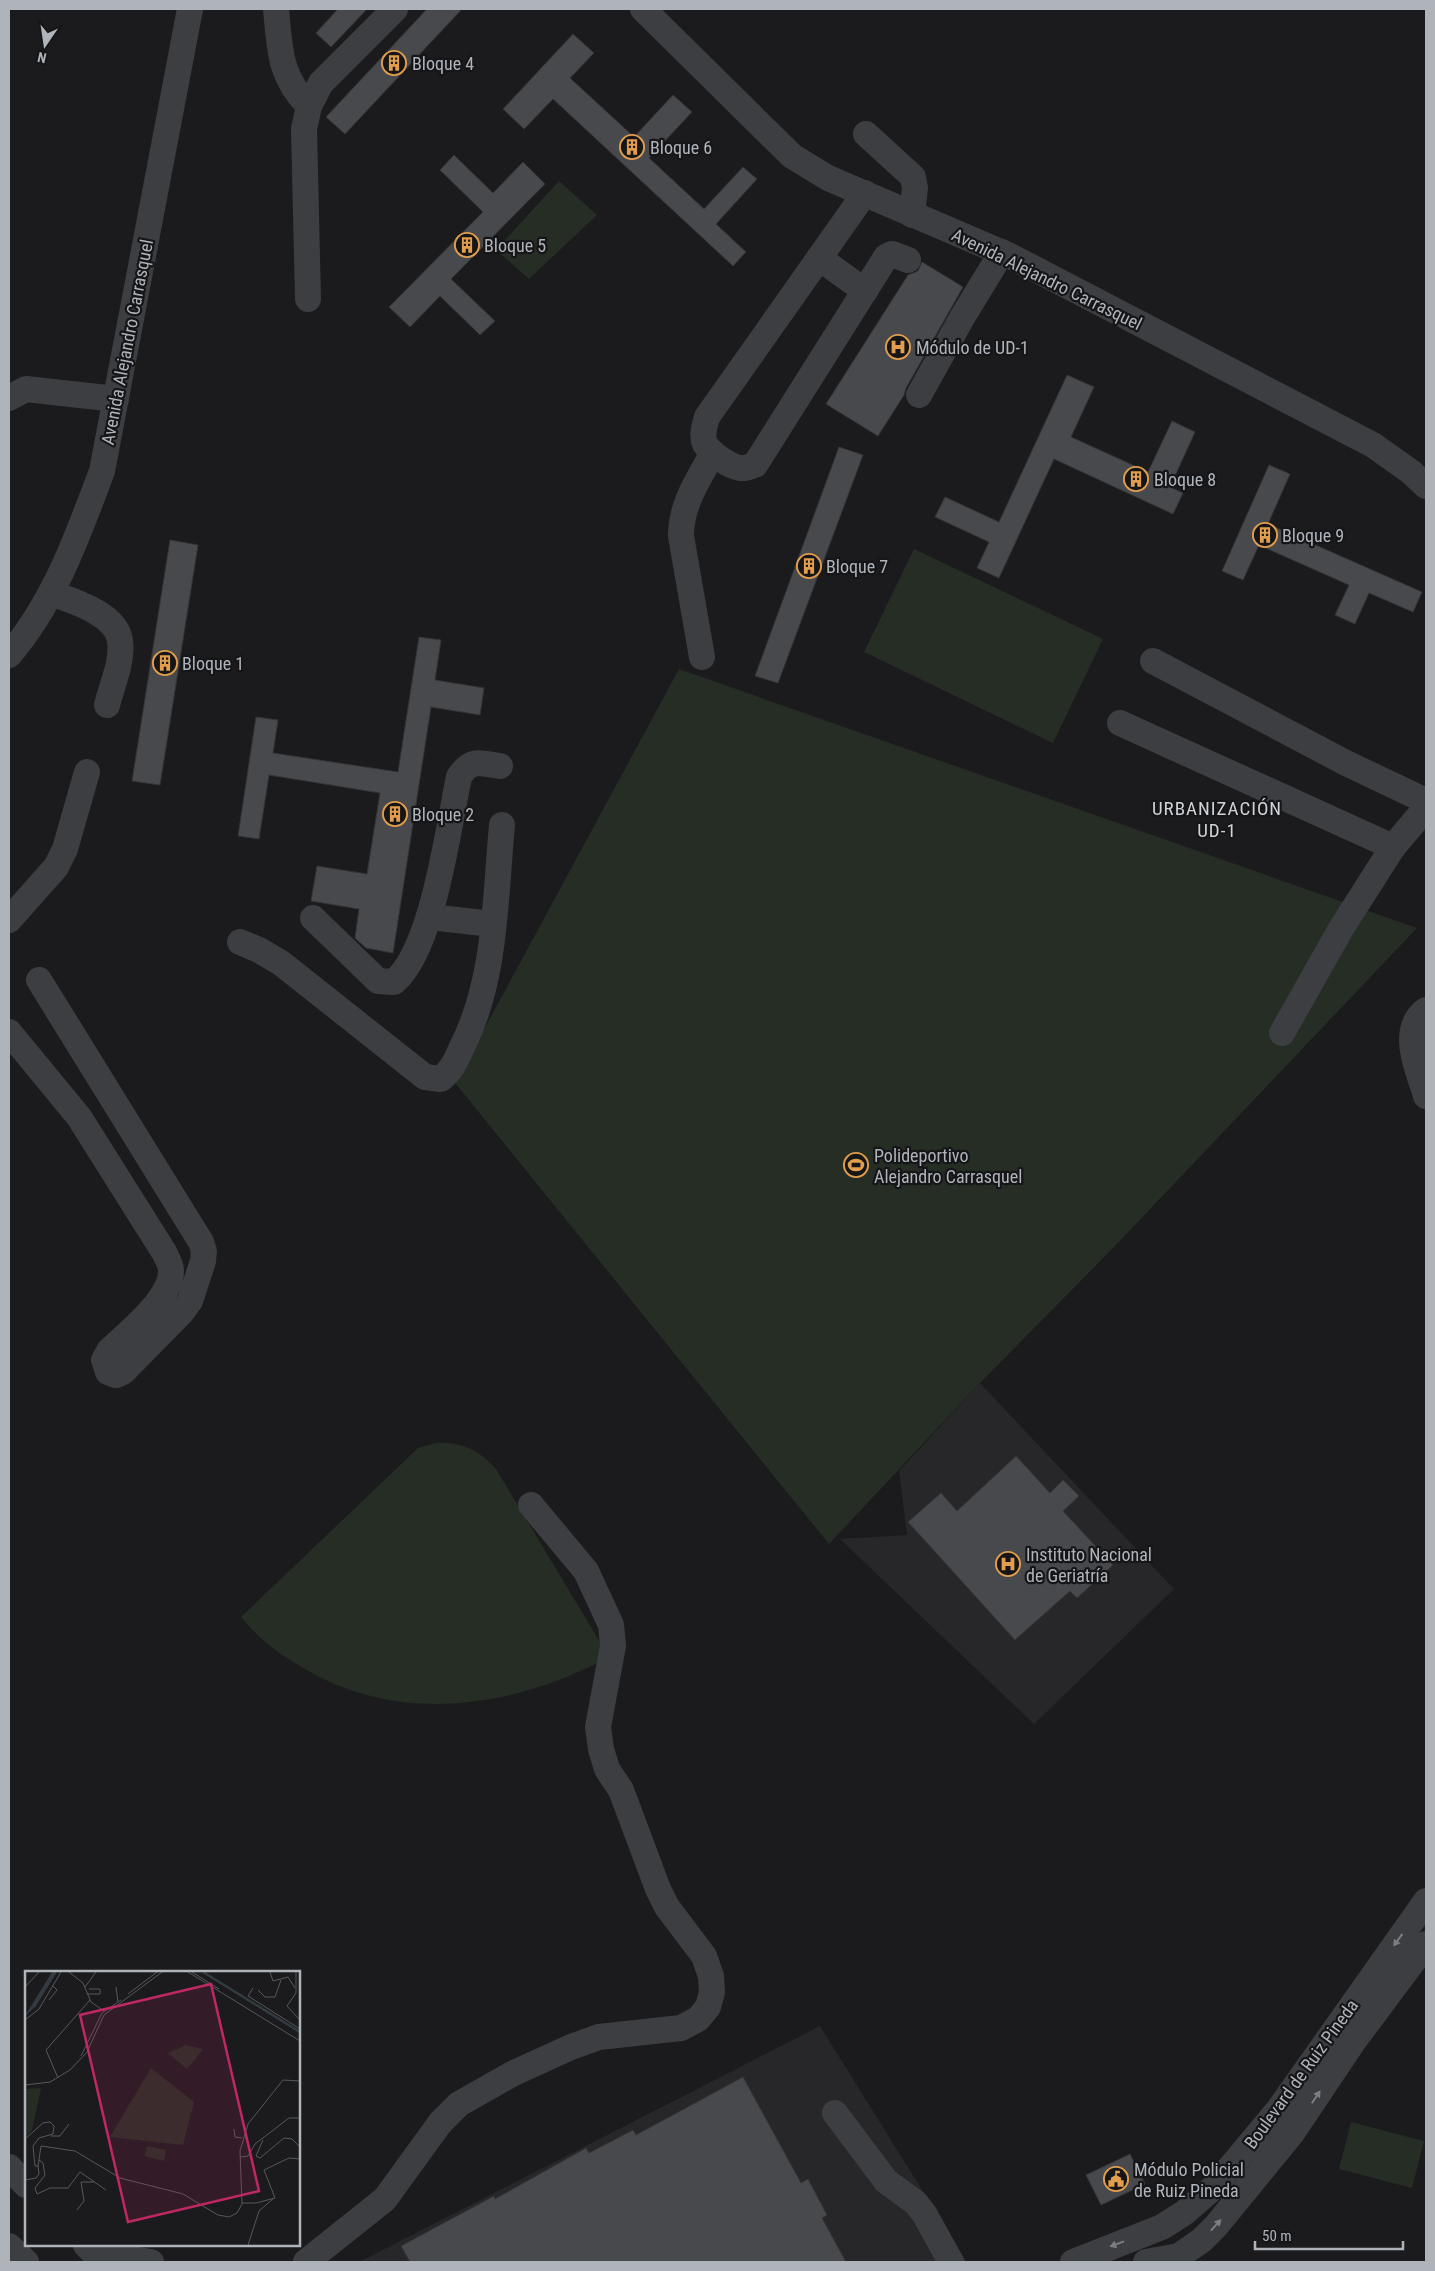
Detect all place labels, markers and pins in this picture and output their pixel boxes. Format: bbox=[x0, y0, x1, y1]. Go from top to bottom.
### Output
building icon: Bloque 4 bbox=[381, 50, 407, 76]
place label: Bloque 4 bbox=[412, 53, 474, 74]
building icon: Bloque 6 bbox=[619, 134, 645, 160]
place label: Bloque 6 bbox=[650, 137, 712, 158]
building icon: Bloque 5 bbox=[454, 232, 480, 258]
place label: Bloque 5 bbox=[484, 235, 546, 256]
hospital icon: Módulo de UD-1 bbox=[885, 334, 911, 360]
place label: Módulo de UD-1 bbox=[916, 337, 1029, 358]
building icon: Bloque 8 bbox=[1123, 466, 1149, 492]
place label: Bloque 8 bbox=[1154, 469, 1216, 490]
building icon: Bloque 9 bbox=[1252, 522, 1278, 548]
place label: Bloque 9 bbox=[1282, 525, 1344, 546]
building icon: Bloque 7 bbox=[796, 553, 822, 579]
place label: Bloque 7 bbox=[826, 556, 888, 577]
building icon: Bloque 1 bbox=[152, 650, 178, 676]
place label: Bloque 1 bbox=[182, 653, 244, 674]
building icon: Bloque 2 bbox=[382, 801, 408, 827]
place label: Bloque 2 bbox=[412, 804, 474, 825]
place label: Polideportivo Alejandro Carrasquel bbox=[874, 1145, 1022, 1187]
sports icon: Polideportivo Alejandro Carrasquel bbox=[843, 1152, 869, 1178]
place label: Instituto Nacional de Geriatría bbox=[1026, 1544, 1152, 1586]
hospital icon: Instituto Nacional de Geriatría bbox=[995, 1551, 1021, 1577]
place label: Módulo Policial de Ruiz Pineda bbox=[1134, 2159, 1244, 2201]
public building icon: Módulo Policial de Ruiz Pineda bbox=[1103, 2166, 1129, 2192]

